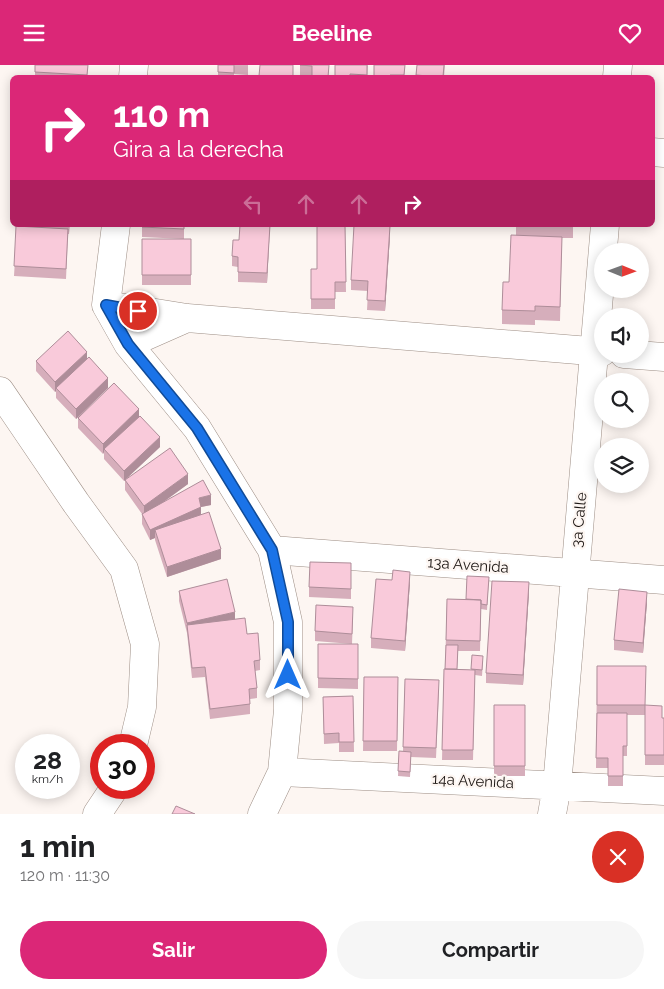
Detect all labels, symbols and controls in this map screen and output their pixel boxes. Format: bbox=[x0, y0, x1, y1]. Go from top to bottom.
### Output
icon: menu bbox=[20, 19, 48, 47]
icon: heart bbox=[616, 19, 644, 47]
text: Beeline bbox=[292, 20, 372, 46]
text: 110 m bbox=[113, 94, 210, 135]
icon: right bbox=[30, 95, 95, 160]
text: Gira a la derecha bbox=[113, 136, 284, 162]
icon: left bbox=[239, 190, 267, 218]
icon: ahead bbox=[292, 190, 320, 218]
icon: ahead bbox=[345, 190, 373, 218]
icon: right bbox=[398, 190, 426, 218]
north arrow bbox=[594, 243, 649, 297]
map controls bbox=[594, 243, 649, 493]
pin bbox=[117, 290, 159, 332]
icon: arrive bbox=[124, 297, 152, 325]
button: sound bbox=[594, 308, 649, 363]
button: search bbox=[594, 373, 649, 428]
button: layers bbox=[594, 438, 649, 493]
street label: 3a Calle bbox=[568, 491, 590, 548]
street label: 13a Avenida bbox=[427, 553, 509, 577]
position arrow bbox=[261, 648, 313, 700]
speed limit sign: 30 bbox=[90, 734, 155, 799]
text: 28 bbox=[33, 745, 62, 775]
street label: 14a Avenida bbox=[432, 770, 514, 792]
text: km/h bbox=[32, 772, 63, 786]
text: 1 min bbox=[20, 829, 96, 864]
button: close bbox=[592, 831, 644, 883]
text: 120 m · 11:30 bbox=[20, 866, 110, 885]
button: Salir bbox=[20, 921, 327, 979]
button: Compartir bbox=[337, 921, 644, 979]

